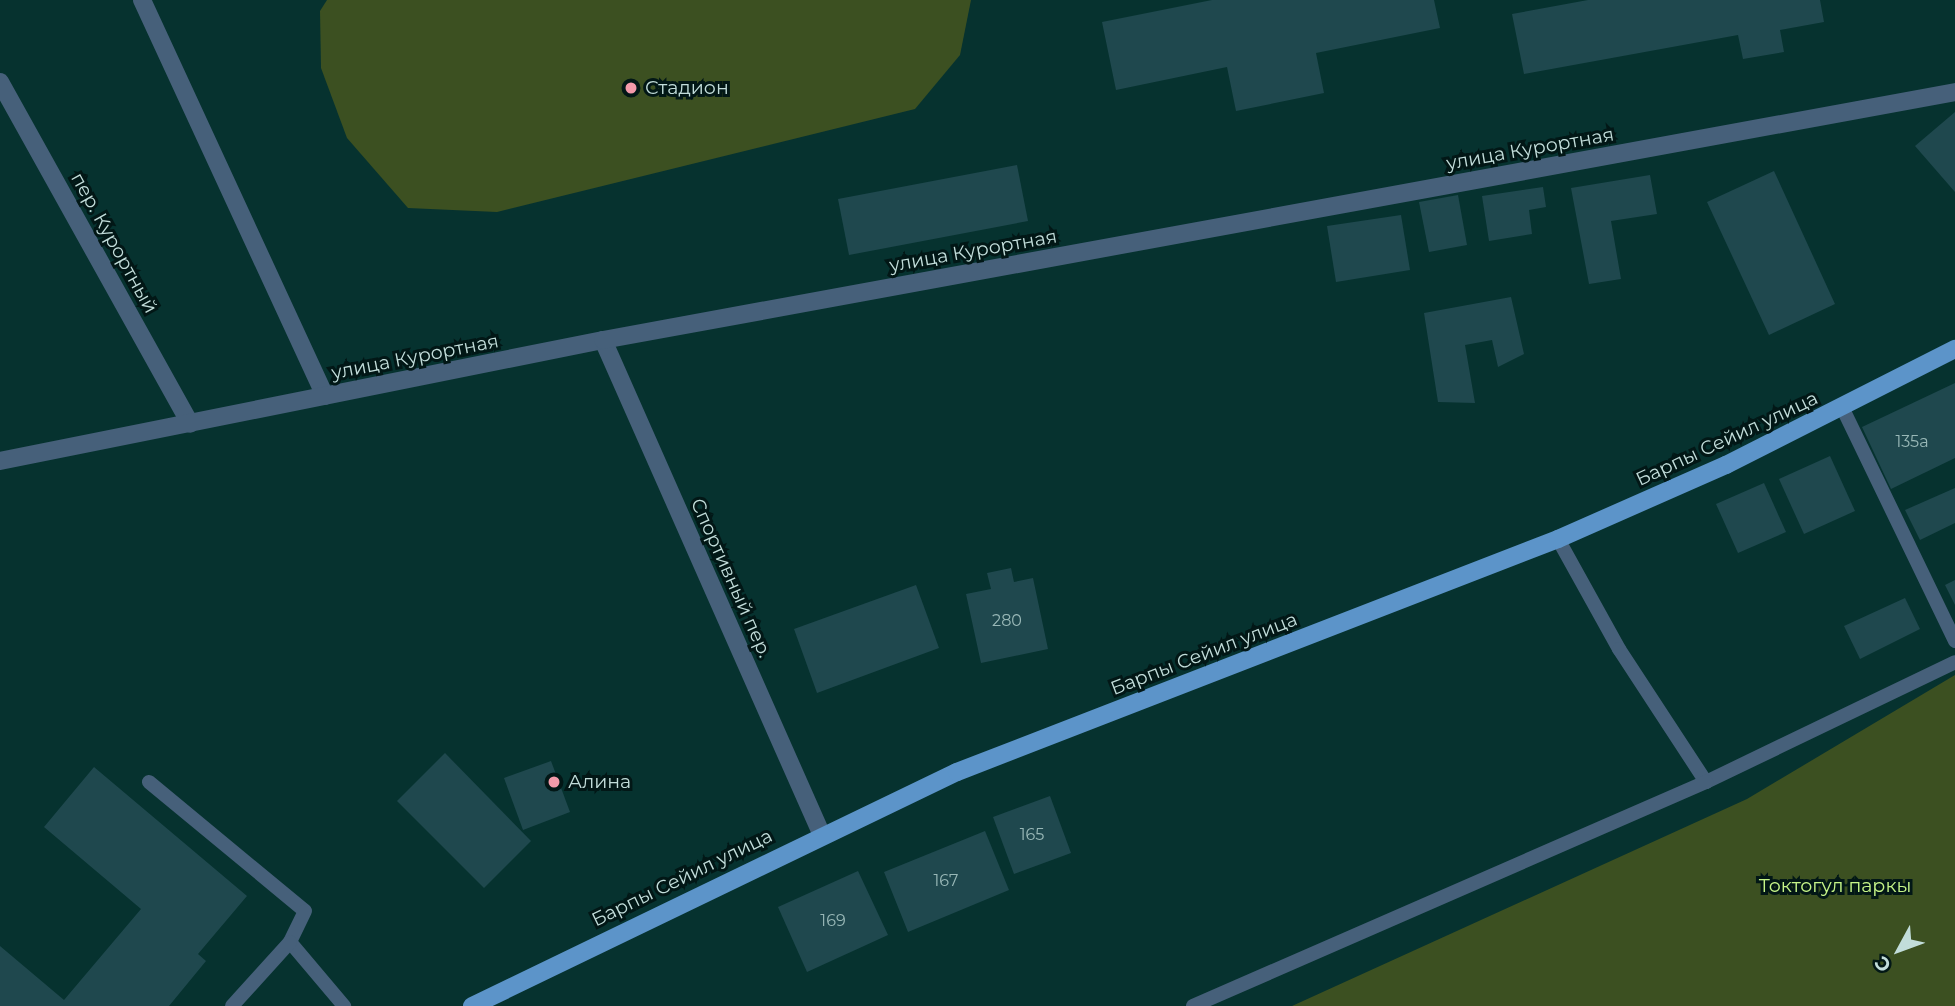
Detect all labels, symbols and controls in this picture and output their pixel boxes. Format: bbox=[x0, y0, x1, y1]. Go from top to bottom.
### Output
place label: Стадион bbox=[645, 77, 729, 99]
marker: Стадион bbox=[623, 80, 639, 96]
street label: улица Курортная bbox=[1444, 123, 1616, 175]
street label: пер. Курортный bbox=[66, 169, 162, 317]
street label: улица Курортная bbox=[887, 225, 1059, 277]
street label: улица Курортная bbox=[329, 330, 501, 384]
street label: Барпы Сейил улица bbox=[1632, 387, 1822, 491]
house number: 135а bbox=[1895, 432, 1929, 452]
street label: Спортивный пер. bbox=[686, 495, 776, 661]
street label: Барпы Сейил улица bbox=[1108, 608, 1300, 700]
house number: 280 bbox=[992, 611, 1022, 631]
place label: Алина bbox=[568, 771, 631, 793]
marker: Алина bbox=[546, 774, 562, 790]
street label: Барпы Сейил улица bbox=[588, 824, 776, 932]
house number: 165 bbox=[1020, 825, 1044, 845]
house number: 167 bbox=[934, 871, 958, 891]
park label: Токтогул паркы bbox=[1759, 875, 1911, 897]
house number: 169 bbox=[820, 911, 846, 931]
north arrow bbox=[1864, 915, 1934, 985]
text: С bbox=[1870, 951, 1896, 977]

